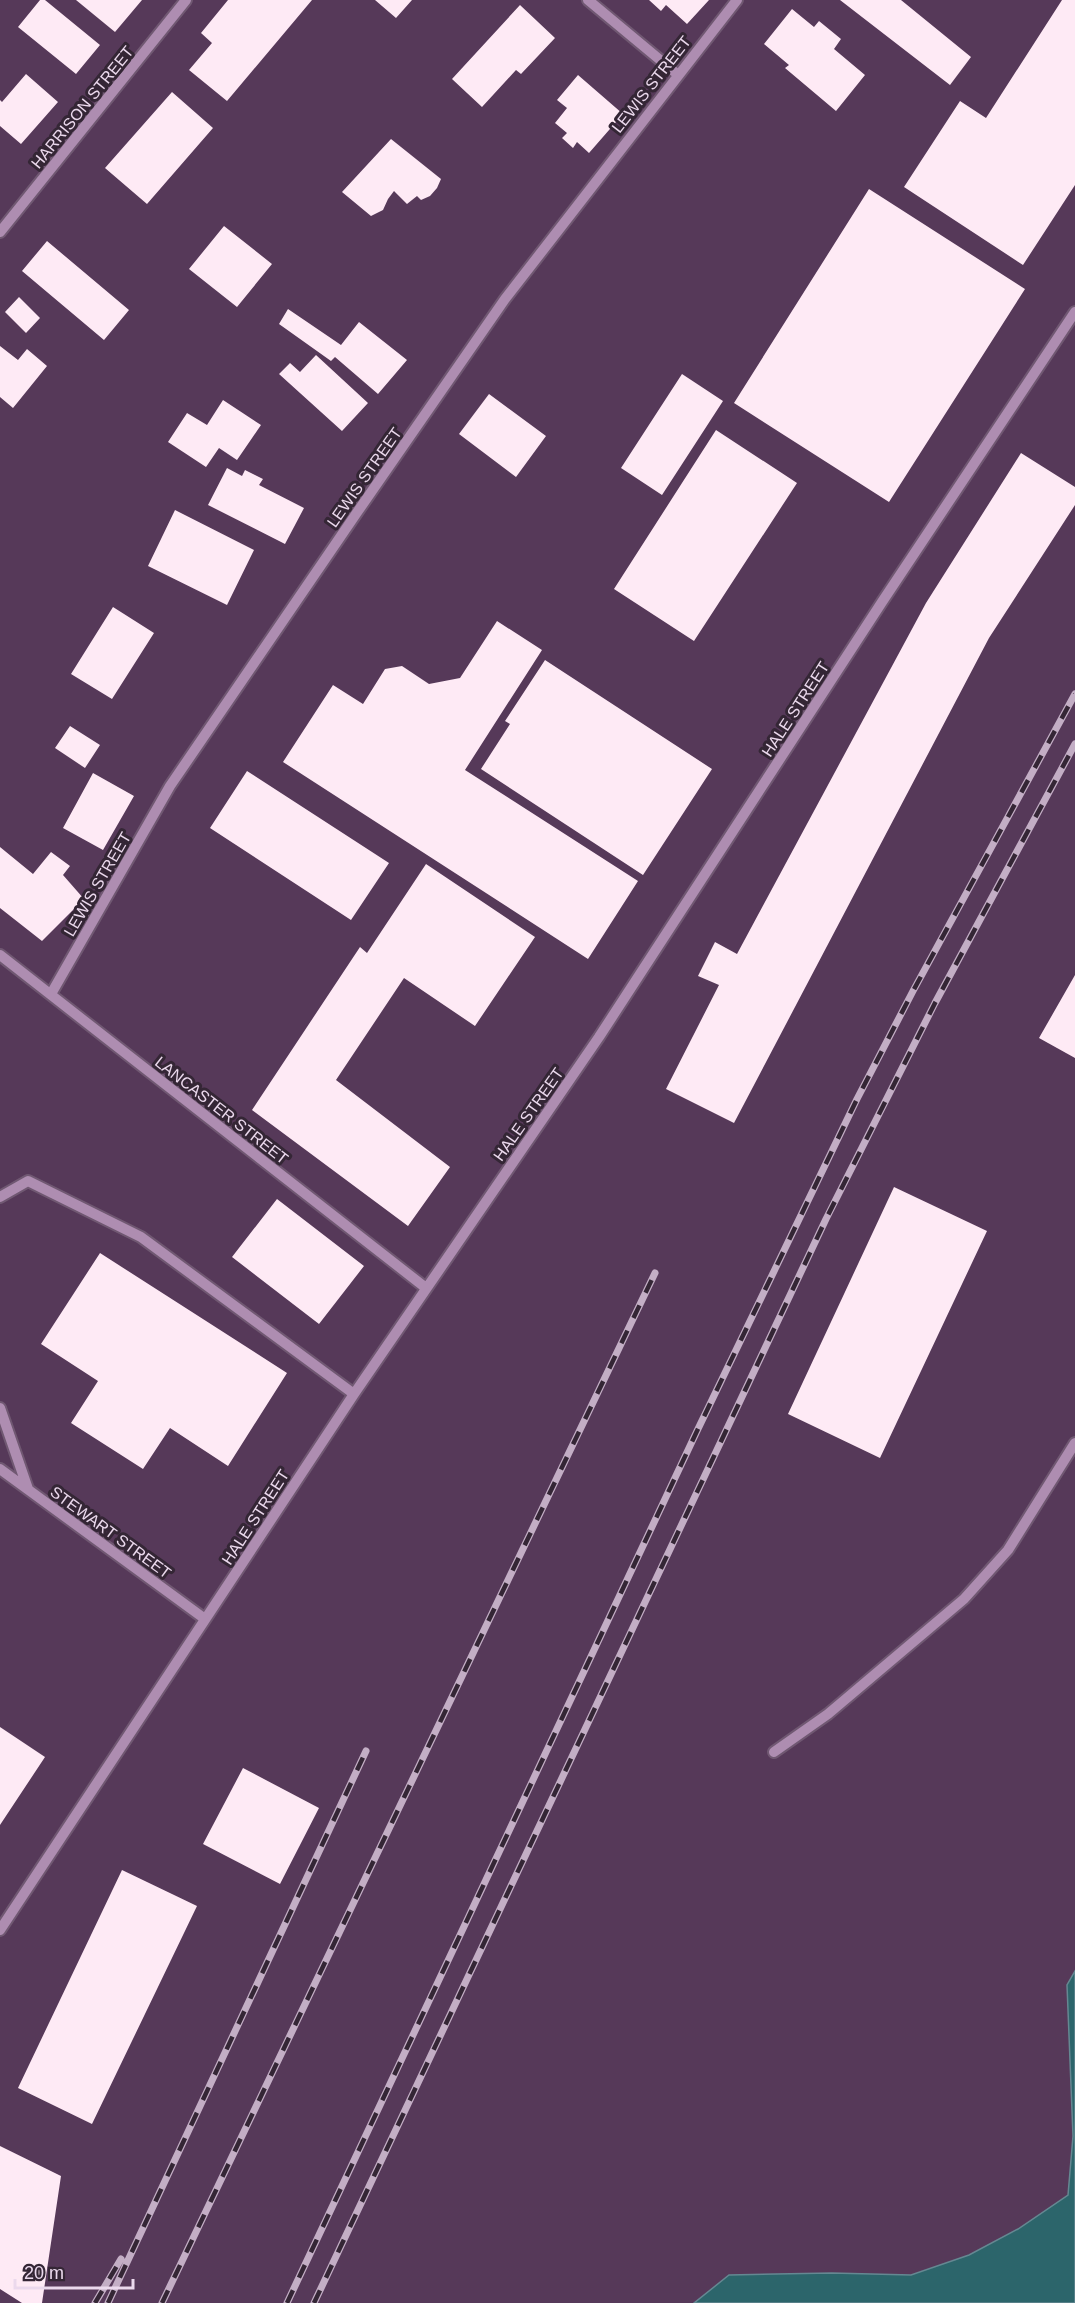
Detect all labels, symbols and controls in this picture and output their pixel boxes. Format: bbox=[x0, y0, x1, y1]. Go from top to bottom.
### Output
street label: LEWIS STREET bbox=[609, 33, 694, 136]
street label: HARRISON STREET bbox=[28, 43, 137, 172]
street label: LEWIS STREET bbox=[324, 424, 405, 530]
street label: HALE STREET bbox=[759, 659, 832, 760]
street label: LEWIS STREET bbox=[61, 829, 134, 939]
street label: LANCASTER STREET bbox=[152, 1053, 292, 1168]
street label: HALE STREET bbox=[490, 1064, 567, 1164]
street label: HALE STREET bbox=[219, 1467, 292, 1568]
street label: STEWART STREET bbox=[47, 1483, 174, 1582]
scale bar bbox=[15, 2252, 134, 2290]
text: 20 m bbox=[24, 2263, 64, 2283]

